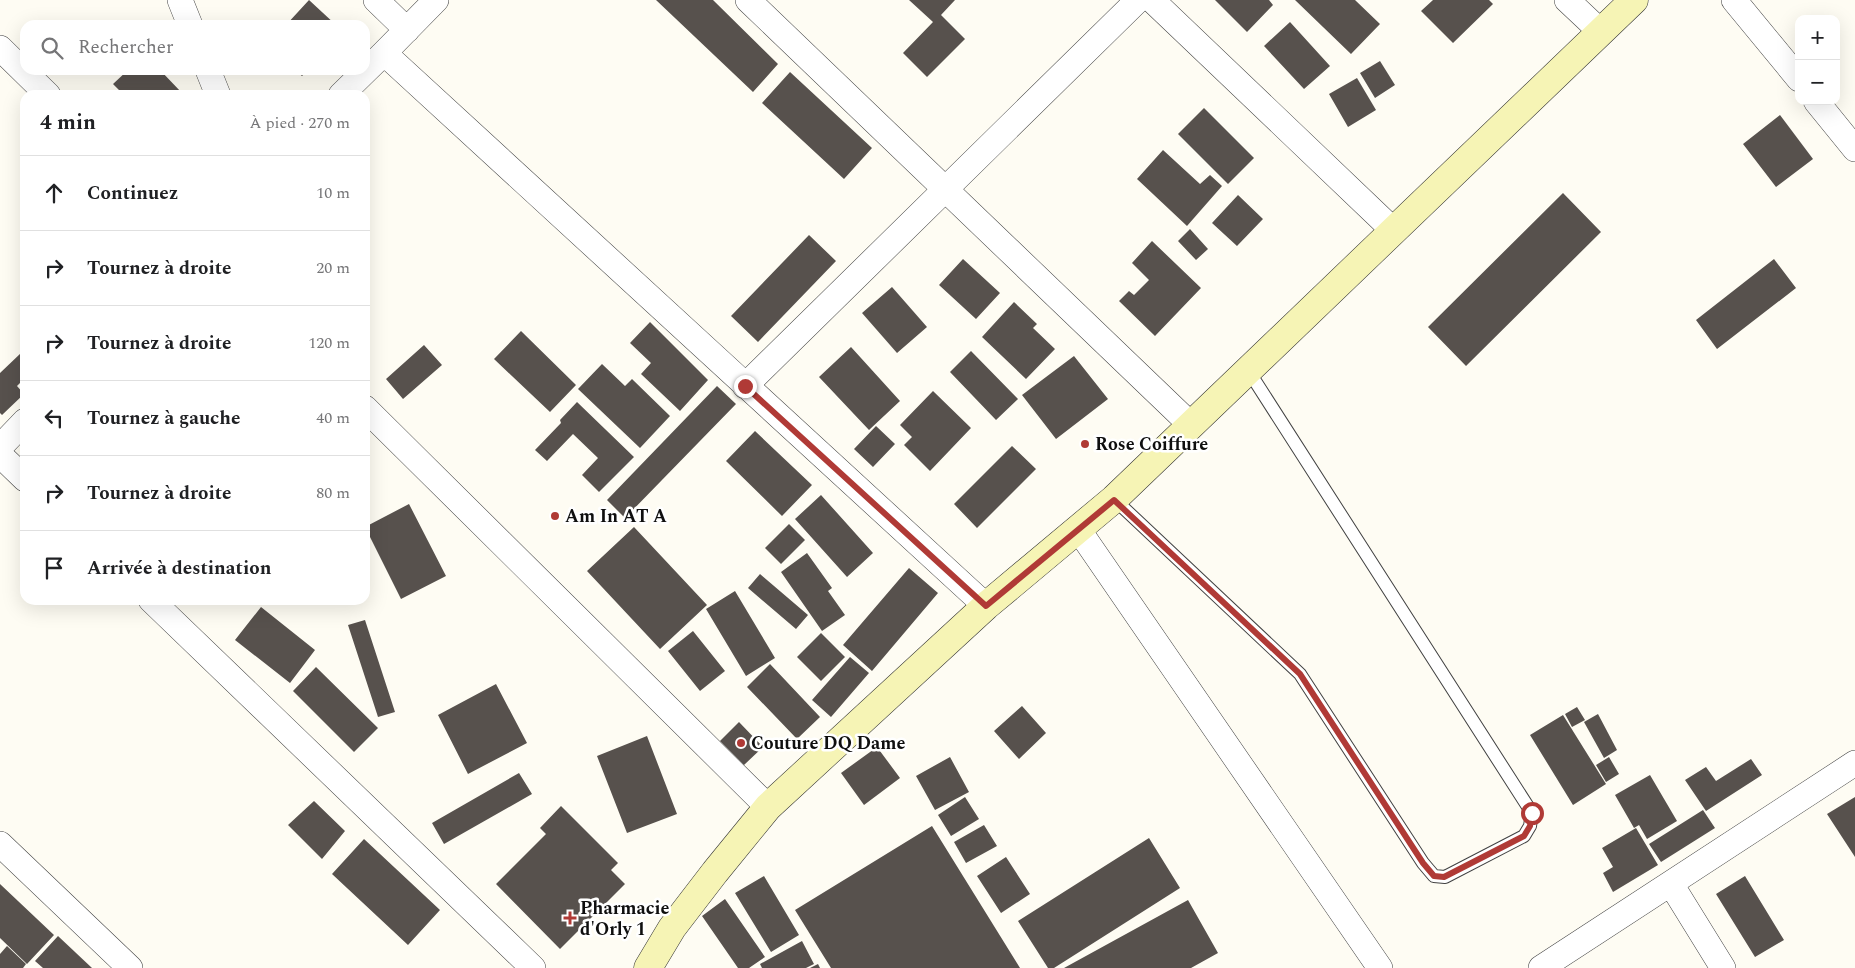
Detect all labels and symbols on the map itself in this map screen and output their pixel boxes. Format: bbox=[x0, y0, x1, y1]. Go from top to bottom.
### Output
route end bbox=[734, 375, 757, 398]
place label: Rose Coiffure bbox=[1095, 431, 1208, 458]
marker: Rose Coiffure bbox=[1079, 438, 1091, 450]
place label: Am In AT A bbox=[565, 503, 667, 530]
marker: Am In AT A bbox=[549, 510, 561, 522]
place label: Couture DQ Dame bbox=[751, 730, 905, 757]
marker: Couture DQ Dame bbox=[735, 737, 747, 749]
route start bbox=[1521, 802, 1544, 825]
place label: Pharmacie d'Orly 1 bbox=[580, 895, 669, 943]
marker: Pharmacie d'Orly 1 bbox=[564, 912, 576, 924]

